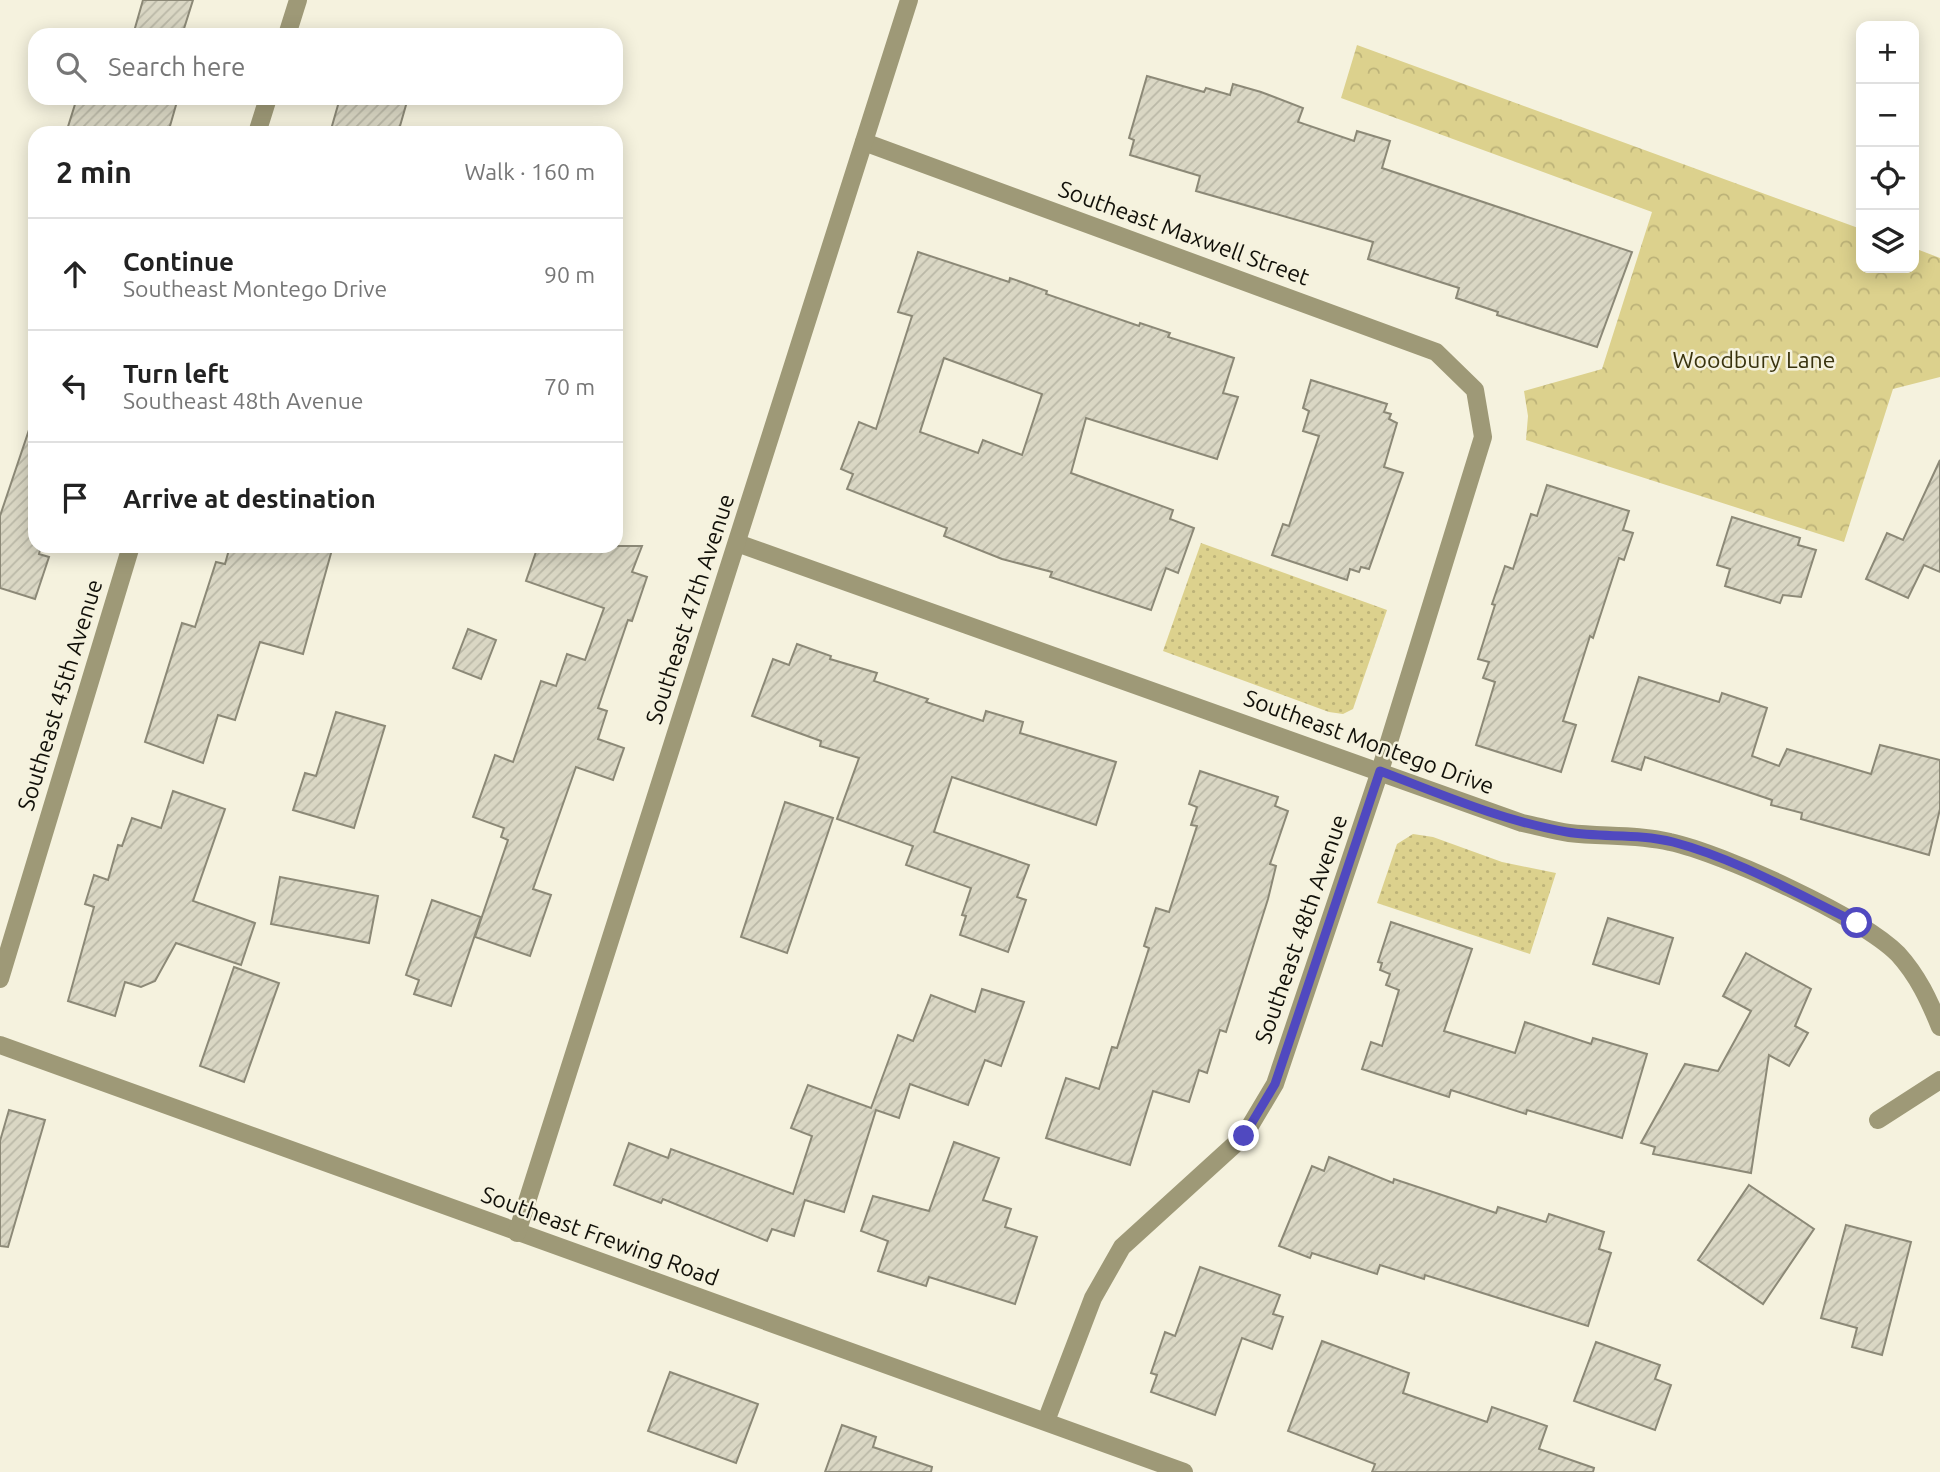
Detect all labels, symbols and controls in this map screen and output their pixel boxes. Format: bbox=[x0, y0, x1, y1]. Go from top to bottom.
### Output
map controls bbox=[1856, 21, 1919, 273]
button: + bbox=[1856, 21, 1919, 84]
search box bbox=[28, 28, 623, 105]
icon: search bbox=[52, 48, 90, 86]
text: Search here bbox=[108, 52, 245, 81]
button: − bbox=[1856, 84, 1919, 147]
button: locate bbox=[1856, 147, 1919, 210]
text: 2 min bbox=[56, 155, 132, 189]
text: Walk · 160 m bbox=[464, 159, 595, 184]
street label: Southeast Maxwell Street bbox=[1055, 175, 1313, 290]
button: layers bbox=[1856, 210, 1919, 273]
text: Continue bbox=[123, 247, 234, 276]
icon: ahead bbox=[56, 255, 94, 293]
text: 90 m bbox=[544, 262, 595, 287]
text: Southeast Montego Drive bbox=[123, 276, 387, 301]
park label: Woodbury Lane bbox=[1673, 347, 1835, 372]
text: Turn left bbox=[123, 359, 229, 388]
icon: left bbox=[56, 367, 94, 405]
text: 70 m bbox=[544, 374, 595, 399]
text: Southeast 48th Avenue bbox=[123, 388, 364, 413]
icon: arrive bbox=[56, 479, 94, 517]
text: Arrive at destination bbox=[123, 484, 376, 513]
street label: Southeast 47th Avenue bbox=[640, 491, 739, 727]
street label: Southeast 45th Avenue bbox=[12, 576, 107, 814]
street label: Southeast Montego Drive bbox=[1241, 685, 1498, 798]
street label: Southeast 48th Avenue bbox=[1250, 811, 1351, 1047]
route start bbox=[1841, 907, 1872, 938]
route end bbox=[1228, 1120, 1259, 1151]
street label: Southeast Frewing Road bbox=[478, 1181, 722, 1290]

